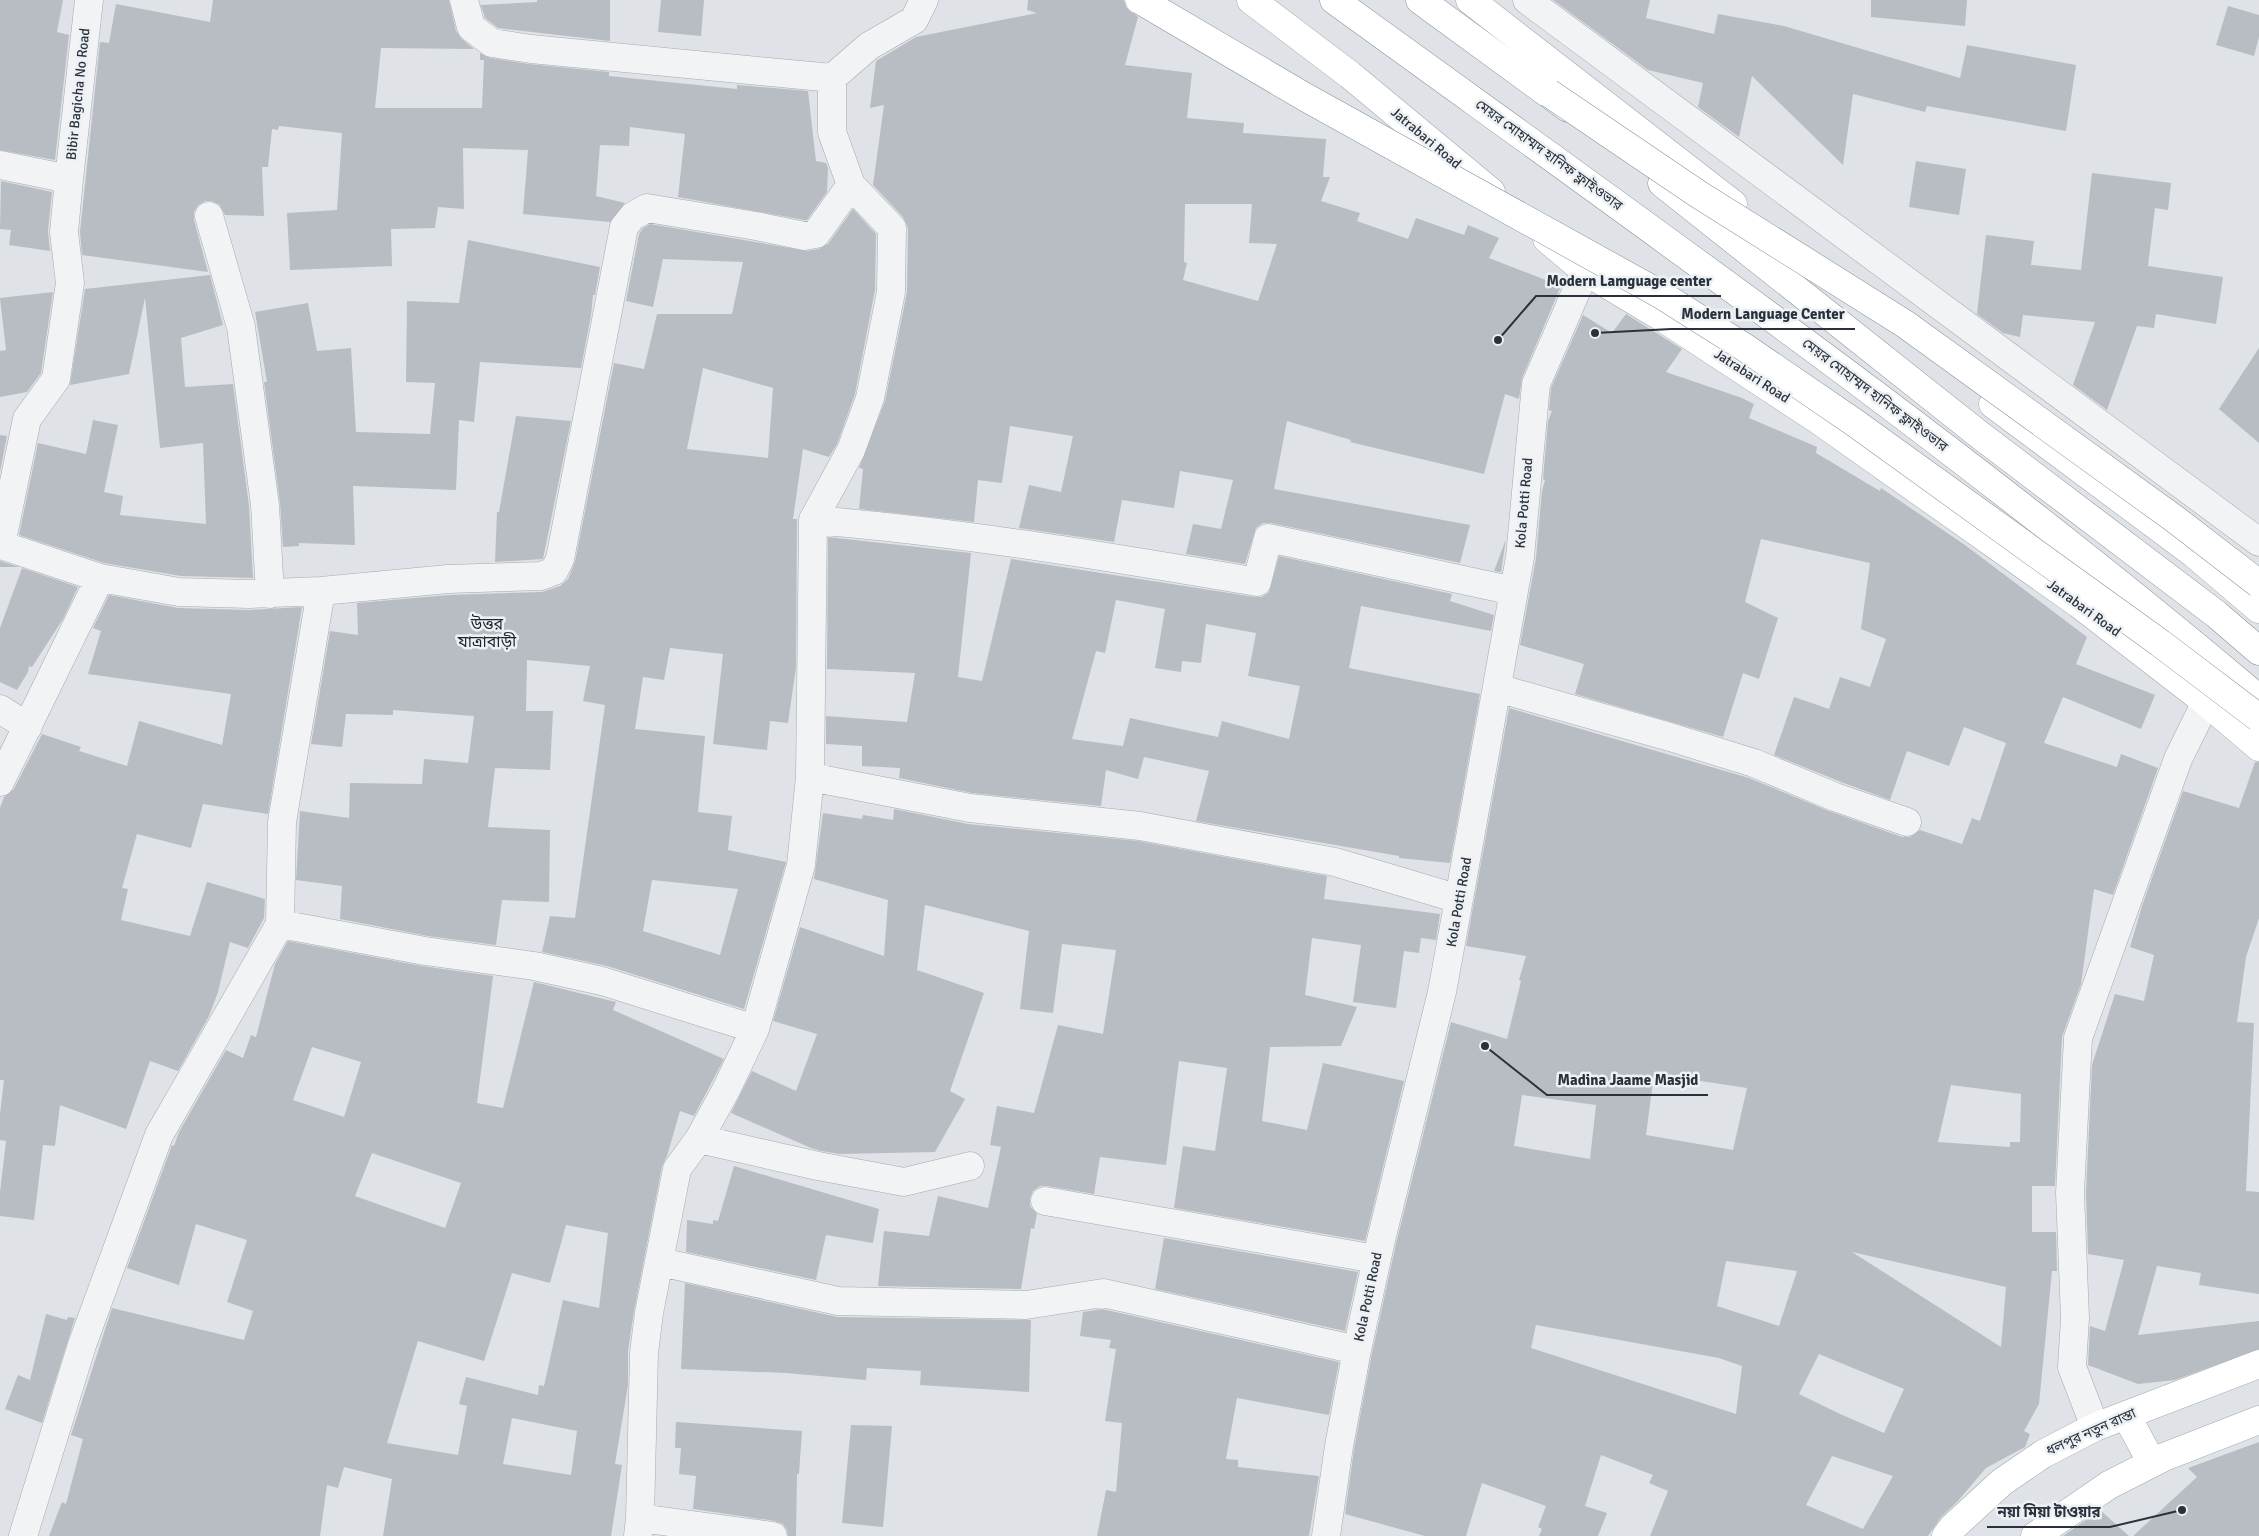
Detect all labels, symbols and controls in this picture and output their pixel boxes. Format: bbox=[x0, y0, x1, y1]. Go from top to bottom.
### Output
street label: Bibir Bagicha No Road bbox=[63, 27, 93, 161]
street label: মেয়র মোহাম্মদ হানিফ ফ্লাইওভার bbox=[1472, 96, 1626, 215]
street label: Jatrabari Road bbox=[1387, 104, 1465, 172]
callout: Modern Lamguage center bbox=[1536, 266, 1721, 296]
text: Modern Lamguage center bbox=[1546, 272, 1712, 290]
callout: Modern Language Center bbox=[1671, 299, 1855, 329]
text: Modern Language Center bbox=[1681, 305, 1845, 323]
street label: মেয়র মোহাম্মদ হানিফ ফ্লাইওভার bbox=[1799, 335, 1952, 456]
street label: Jatrabari Road bbox=[1711, 345, 1793, 407]
street label: Kola Potti Road bbox=[1512, 457, 1536, 549]
street label: Jatrabari Road bbox=[2044, 576, 2124, 640]
district label: উত্তর যাত্রাবাড়ী bbox=[457, 614, 517, 652]
street label: Kola Potti Road bbox=[1443, 856, 1475, 948]
callout: Madina Jaame Masjid bbox=[1547, 1065, 1708, 1095]
text: Madina Jaame Masjid bbox=[1558, 1071, 1698, 1089]
street label: Kola Potti Road bbox=[1350, 1251, 1386, 1343]
street label: ধলপুর নতুন রাস্তা bbox=[2043, 1404, 2139, 1460]
callout: নয়া মিয়া টাওয়ার bbox=[1987, 1497, 2110, 1527]
text: নয়া মিয়া টাওয়ার bbox=[1996, 1503, 2102, 1521]

